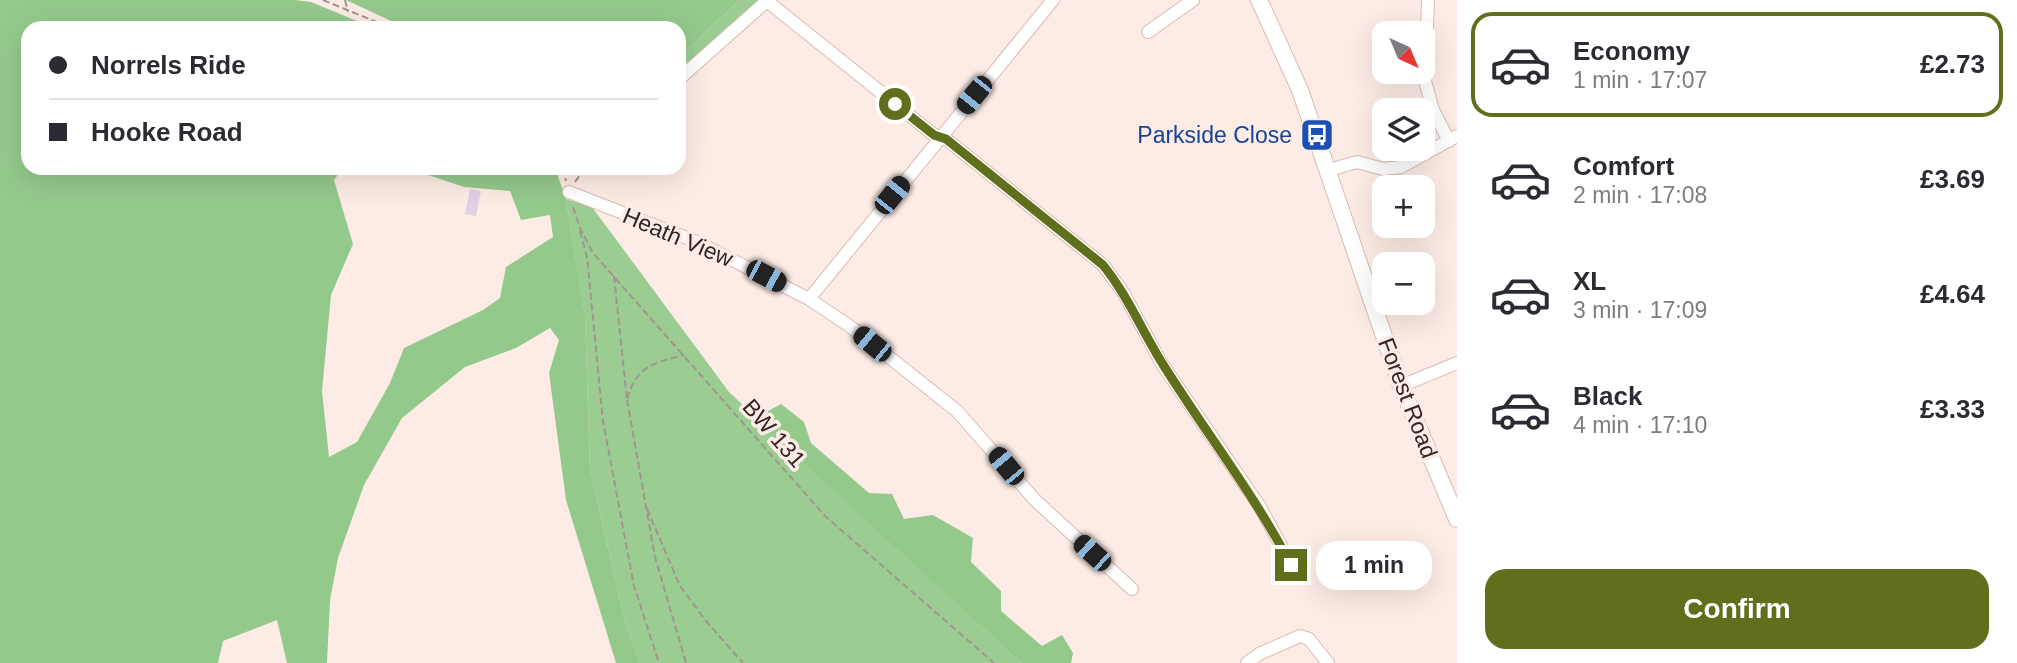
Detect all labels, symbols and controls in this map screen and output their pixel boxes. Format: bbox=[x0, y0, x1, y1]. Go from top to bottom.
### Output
north arrow bbox=[1372, 21, 1435, 84]
map controls bbox=[1372, 21, 1435, 315]
icon: car bbox=[1489, 33, 1552, 96]
text: Economy bbox=[1573, 36, 1690, 66]
text: £2.73 bbox=[1920, 49, 1985, 79]
text: Norrels Ride bbox=[91, 50, 246, 80]
text: 1 min · 17:07 bbox=[1573, 67, 1707, 93]
car bbox=[953, 72, 996, 118]
route start bbox=[879, 88, 911, 120]
button: layers bbox=[1372, 98, 1435, 161]
bus stop icon: Parkside Close bbox=[1298, 116, 1336, 154]
text: Hooke Road bbox=[91, 117, 243, 147]
place label: Parkside Close bbox=[1137, 122, 1292, 148]
icon: car bbox=[1489, 148, 1552, 211]
text: Comfort bbox=[1573, 151, 1674, 181]
text: £3.69 bbox=[1920, 164, 1985, 194]
car bbox=[871, 172, 914, 218]
button: + bbox=[1372, 175, 1435, 238]
text: 2 min · 17:08 bbox=[1573, 182, 1707, 208]
street label: Heath View bbox=[619, 202, 737, 272]
button: − bbox=[1372, 252, 1435, 315]
car bbox=[743, 257, 790, 295]
icon: car bbox=[1489, 263, 1552, 326]
text: XL bbox=[1573, 266, 1606, 296]
text: £4.64 bbox=[1920, 279, 1985, 309]
text: 3 min · 17:09 bbox=[1573, 297, 1707, 323]
car bbox=[850, 323, 895, 365]
street label: Forest Road bbox=[1373, 334, 1443, 462]
icon: car bbox=[1489, 378, 1552, 441]
text: Black bbox=[1573, 381, 1642, 411]
street label: BW 131 bbox=[737, 394, 811, 472]
text: £3.33 bbox=[1920, 394, 1985, 424]
text: 4 min · 17:10 bbox=[1573, 412, 1707, 438]
car bbox=[985, 443, 1028, 489]
car bbox=[1070, 531, 1115, 575]
callout: 1 min bbox=[1316, 540, 1431, 590]
route end bbox=[1275, 549, 1307, 581]
text: 1 min bbox=[1344, 552, 1404, 578]
button: Confirm bbox=[1485, 569, 1989, 649]

